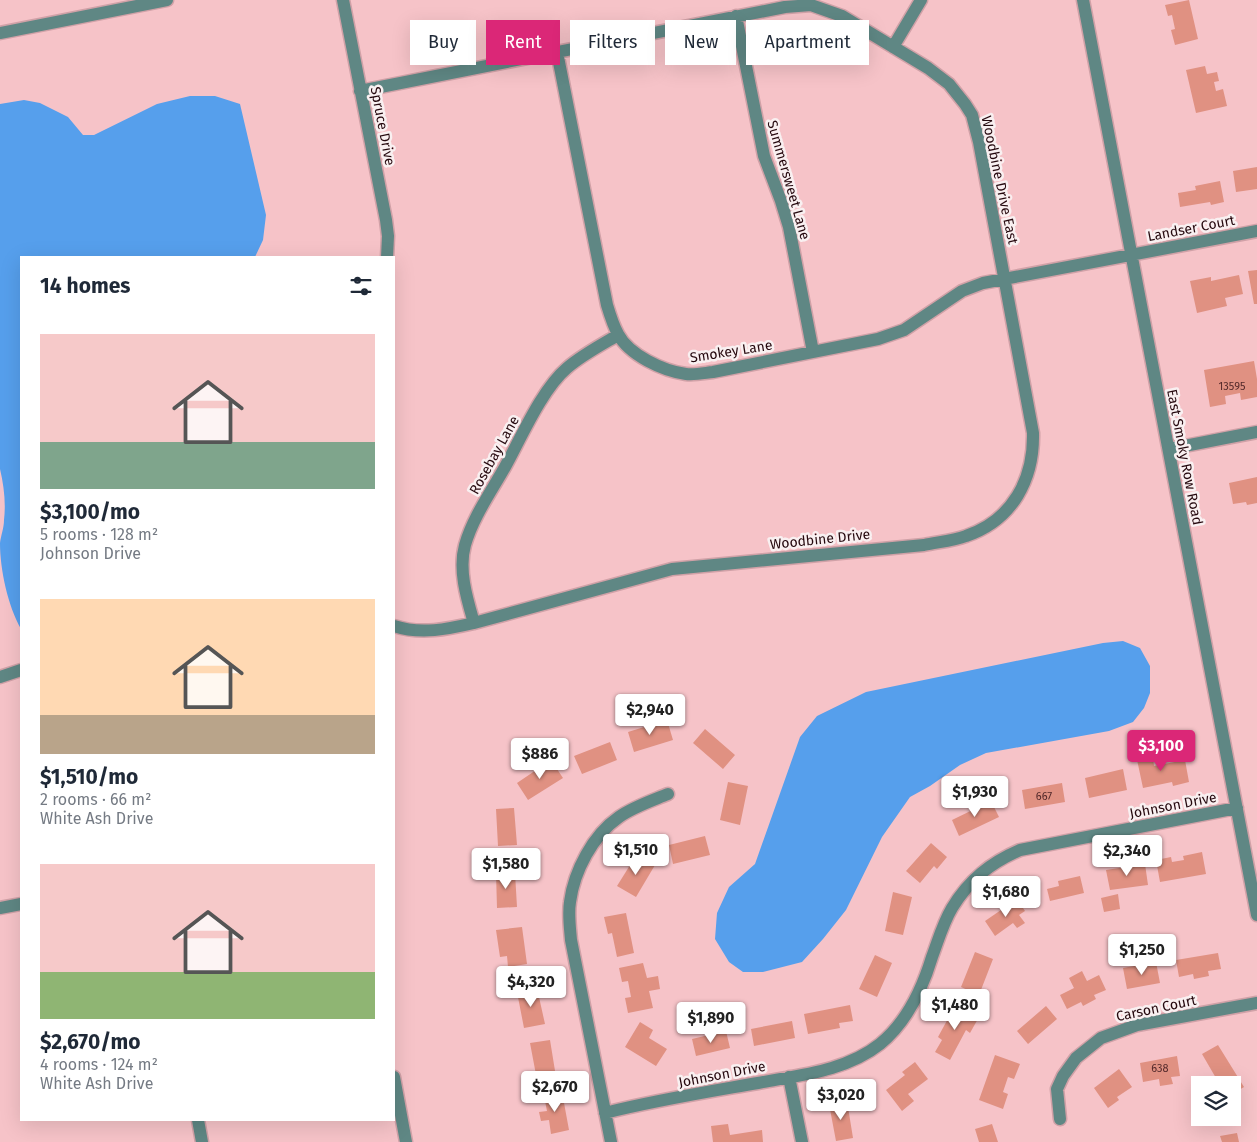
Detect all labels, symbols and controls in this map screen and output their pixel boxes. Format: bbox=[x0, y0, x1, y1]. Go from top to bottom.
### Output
chip: Buy bbox=[410, 20, 476, 65]
chip: Rent bbox=[486, 20, 560, 65]
chip: Filters bbox=[570, 20, 655, 65]
chip: New bbox=[665, 20, 736, 65]
chip: Apartment bbox=[746, 20, 869, 65]
street label: Spruce Drive bbox=[367, 85, 398, 167]
street label: Woodbine Drive East bbox=[978, 114, 1022, 247]
street label: Summersweet Lane bbox=[763, 118, 814, 242]
street label: Landser Court bbox=[1146, 212, 1237, 245]
icon: filters bbox=[347, 272, 375, 300]
text: 14 homes bbox=[40, 273, 130, 299]
street label: Smokey Lane bbox=[689, 337, 774, 366]
icon: home bbox=[163, 367, 253, 457]
house number: 13595 bbox=[1219, 380, 1246, 393]
street label: East Smoky Row Road bbox=[1163, 388, 1206, 527]
street label: Rosebay Lane bbox=[466, 413, 523, 497]
text: $3,100/mo bbox=[40, 499, 140, 525]
text: 5 rooms · 128 m² bbox=[40, 525, 158, 544]
street label: Woodbine Drive bbox=[769, 526, 871, 553]
text: Johnson Drive bbox=[40, 544, 141, 563]
icon: home bbox=[163, 632, 253, 722]
pin: $2,940 bbox=[609, 694, 691, 736]
text: $2,940 bbox=[626, 700, 674, 719]
pin: $3,100 bbox=[1120, 730, 1202, 772]
text: $3,100 bbox=[1138, 736, 1184, 755]
pin: $886 bbox=[510, 738, 570, 780]
text: $886 bbox=[522, 744, 558, 763]
text: $1,510/mo bbox=[40, 764, 138, 790]
pin: $1,930 bbox=[934, 776, 1016, 818]
text: $1,930 bbox=[952, 782, 998, 801]
street label: Johnson Drive bbox=[1128, 789, 1218, 822]
text: 2 rooms · 66 m² bbox=[40, 790, 151, 809]
house number: 667 bbox=[1036, 790, 1052, 803]
text: White Ash Drive bbox=[40, 809, 153, 828]
pin: $1,510 bbox=[595, 834, 677, 876]
pin: $2,340 bbox=[1086, 834, 1168, 877]
text: $1,510 bbox=[614, 840, 658, 859]
text: $2,340 bbox=[1103, 841, 1151, 860]
pin: $1,580 bbox=[465, 848, 547, 890]
text: $1,580 bbox=[483, 854, 529, 873]
pin: $1,680 bbox=[965, 876, 1047, 918]
text: $1,680 bbox=[983, 882, 1030, 901]
icon: home bbox=[163, 897, 253, 987]
pin: $1,250 bbox=[1101, 934, 1183, 976]
text: $1,250 bbox=[1119, 940, 1165, 959]
pin: $4,320 bbox=[490, 966, 572, 1008]
text: $4,320 bbox=[507, 972, 555, 991]
pin: $1,480 bbox=[914, 988, 996, 1031]
street label: Carson Court bbox=[1114, 992, 1199, 1025]
text: $1,480 bbox=[932, 995, 978, 1014]
pin: $1,890 bbox=[670, 1002, 752, 1044]
text: $1,890 bbox=[688, 1008, 734, 1027]
text: $2,670/mo bbox=[40, 1029, 141, 1055]
text: 4 rooms · 124 m² bbox=[40, 1055, 158, 1074]
street label: Johnson Drive bbox=[677, 1058, 767, 1091]
house number: 638 bbox=[1151, 1062, 1169, 1075]
pin: $2,670 bbox=[514, 1070, 596, 1113]
text: White Ash Drive bbox=[40, 1074, 153, 1093]
map controls bbox=[1191, 1076, 1241, 1126]
button: layers bbox=[1191, 1076, 1241, 1126]
text: $2,670 bbox=[532, 1077, 578, 1096]
pin: $3,020 bbox=[800, 1078, 882, 1121]
text: $3,020 bbox=[817, 1085, 865, 1104]

